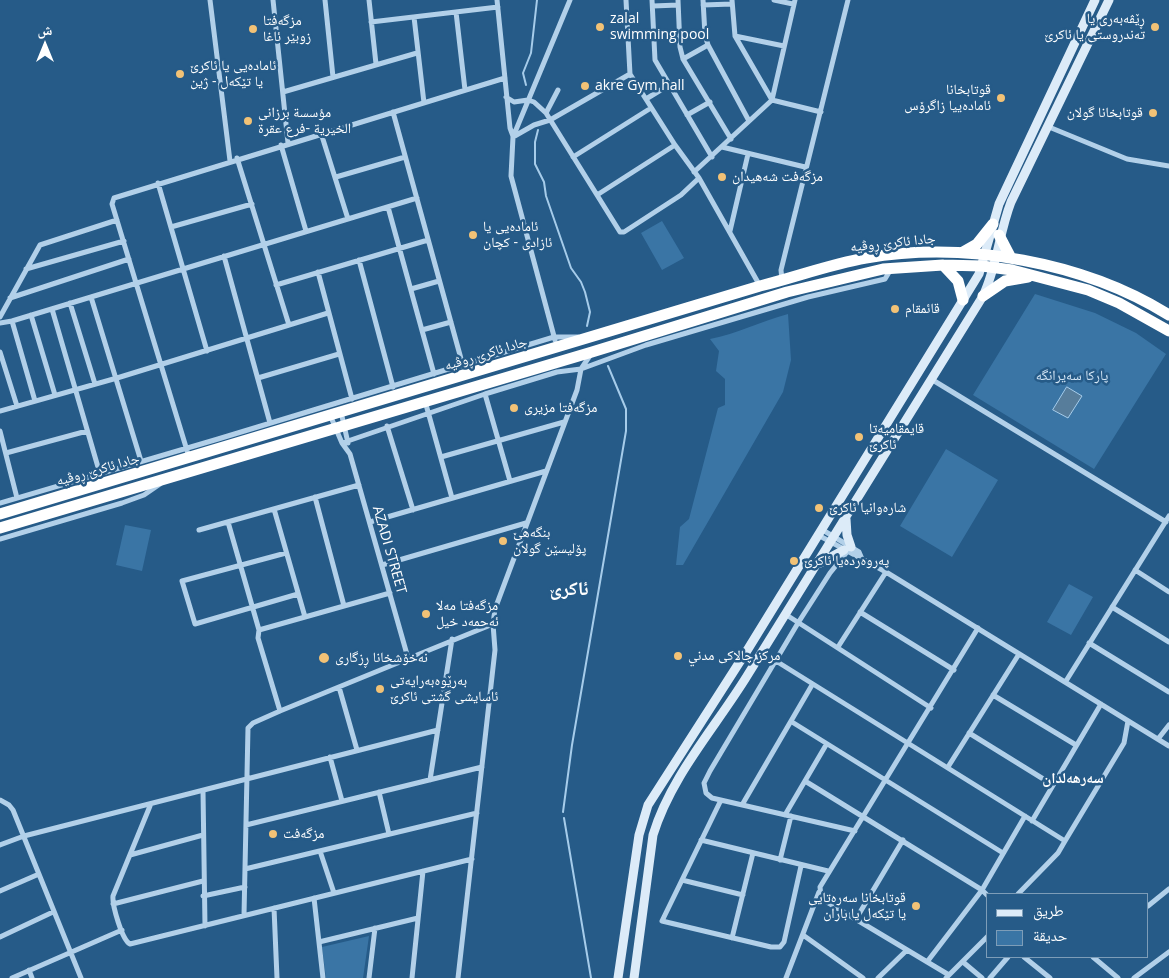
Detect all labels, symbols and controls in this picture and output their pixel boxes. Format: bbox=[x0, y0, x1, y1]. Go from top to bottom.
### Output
place label: zalal swimming pool bbox=[610, 11, 709, 44]
place label: ڕێڤەبەری یا تەندروستی یا ئاکرێ bbox=[1044, 11, 1145, 44]
place label: مزگەفتا زوبێر ئاغا bbox=[263, 13, 311, 46]
north arrow bbox=[20, 20, 70, 70]
text: ش bbox=[38, 20, 52, 39]
marker: zalal swimming pool bbox=[594, 21, 606, 33]
marker: ڕێڤەبەری یا تەندروستی یا ئاکرێ bbox=[1149, 21, 1161, 33]
marker: مزگەفتا زوبێر ئاغا bbox=[247, 23, 259, 35]
place label: ئامادەیی یا ئاکرێ یا تێکەل - ژین bbox=[190, 58, 276, 90]
marker: ئامادەیی یا ئاکرێ یا تێکەل - ژین bbox=[174, 68, 186, 80]
place label: akre Gym hall bbox=[595, 78, 685, 94]
marker: akre Gym hall bbox=[579, 80, 591, 92]
place label: قوتابخانا ئامادەییا زاگرۆس bbox=[904, 82, 991, 114]
marker: قوتابخانا ئامادەییا زاگرۆس bbox=[995, 92, 1007, 104]
place label: مؤسسة برزانى الخيرية -فرع عقرة bbox=[258, 105, 351, 138]
place label: قوتابخانا گولان bbox=[1067, 105, 1143, 121]
marker: قوتابخانا گولان bbox=[1147, 107, 1159, 119]
marker: مؤسسة برزانى الخيرية -فرع عقرة bbox=[242, 115, 254, 127]
place label: مزگەفت شه‌هيدان bbox=[732, 169, 823, 185]
marker: مزگەفت شه‌هيدان bbox=[716, 171, 728, 183]
place label: ئامادەیی یا ئازادی - کچان bbox=[483, 219, 552, 252]
marker: ئامادەیی یا ئازادی - کچان bbox=[467, 229, 479, 241]
street label: جادا ئاکرێ ڕوڤیە bbox=[850, 230, 936, 256]
place label: قائمقام bbox=[905, 301, 940, 317]
marker: قائمقام bbox=[889, 303, 901, 315]
street label: جادا ئاکرێ ڕوڤیە bbox=[443, 333, 529, 375]
park label: پارکا سەیرانگه bbox=[1036, 368, 1108, 384]
place label: مزگەفتا مزیری bbox=[524, 400, 597, 416]
marker: مزگەفتا مزیری bbox=[508, 402, 520, 414]
place label: قایمقامیەتا ئاکرێ bbox=[869, 421, 924, 454]
marker: قایمقامیەتا ئاکرێ bbox=[853, 431, 865, 443]
street label: جادا ئاکرێ ڕوڤیە bbox=[55, 450, 141, 490]
place label: شارەوانیا ئاکرێ bbox=[829, 500, 906, 516]
marker: شارەوانیا ئاکرێ bbox=[813, 502, 825, 514]
street label: AZADI STREET bbox=[368, 504, 410, 596]
place label: بنگە‌ھێ پۆلیسێن گولان bbox=[513, 525, 586, 558]
marker: بنگە‌ھێ پۆلیسێن گولان bbox=[497, 535, 509, 547]
place label: پەروەردەیا ئاكرێ bbox=[804, 553, 889, 569]
marker: پەروەردەیا ئاكرێ bbox=[788, 555, 800, 567]
district label: ئاکرێ bbox=[550, 579, 588, 601]
place label: مزگەفتا مەلا ئەحمەد خیل bbox=[436, 598, 499, 630]
marker: مزگەفتا مەلا ئەحمەد خیل bbox=[420, 608, 432, 620]
place label: مركز چالاکى مدني bbox=[688, 648, 780, 664]
place label: نەخۆشخانا ڕزگاری bbox=[335, 650, 428, 666]
marker: مركز چالاکى مدني bbox=[672, 650, 684, 662]
marker: نەخۆشخانا ڕزگاری bbox=[317, 651, 331, 665]
place label: بەرێوەبەرایەتی ئاسایشی گشتی ئاکرێ bbox=[390, 673, 498, 706]
marker: بەرێوەبەرایەتی ئاسایشی گشتی ئاکرێ bbox=[374, 683, 386, 695]
district label: سەرهەلدان bbox=[1042, 770, 1104, 788]
place label: مزگەفت bbox=[283, 826, 324, 842]
marker: مزگەفت bbox=[267, 828, 279, 840]
place label: قوتابخانا سەرەتایی یا تێکەل یا باران bbox=[808, 890, 906, 922]
legend bbox=[986, 893, 1149, 958]
marker: قوتابخانا سەرەتایی یا تێکەل یا باران bbox=[910, 900, 922, 912]
text: طريق bbox=[1033, 900, 1064, 920]
text: حديقة bbox=[1033, 925, 1067, 945]

